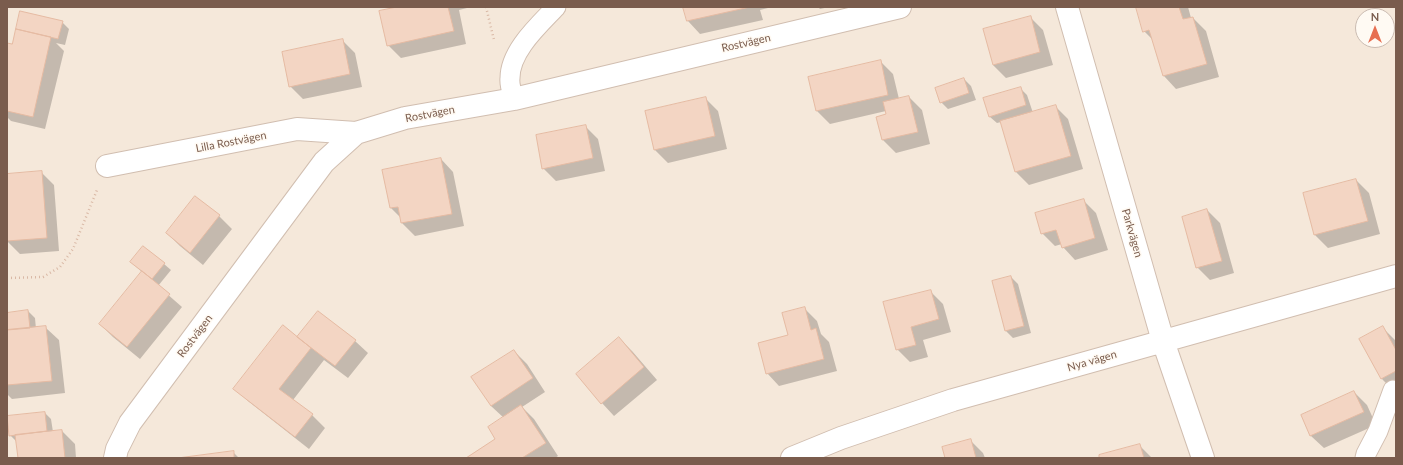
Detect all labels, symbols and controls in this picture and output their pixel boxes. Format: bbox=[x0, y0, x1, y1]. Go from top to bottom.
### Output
north arrow bbox=[1355, 8, 1395, 48]
text: N bbox=[1371, 10, 1379, 23]
street label: Rostvägen bbox=[720, 31, 772, 55]
street label: Rostvägen bbox=[404, 103, 456, 125]
street label: Lilla Rostvägen bbox=[194, 129, 268, 155]
street label: Parkvägen bbox=[1119, 207, 1145, 259]
street label: Rostvägen bbox=[175, 312, 215, 360]
street label: Nya vägen bbox=[1066, 348, 1118, 374]

